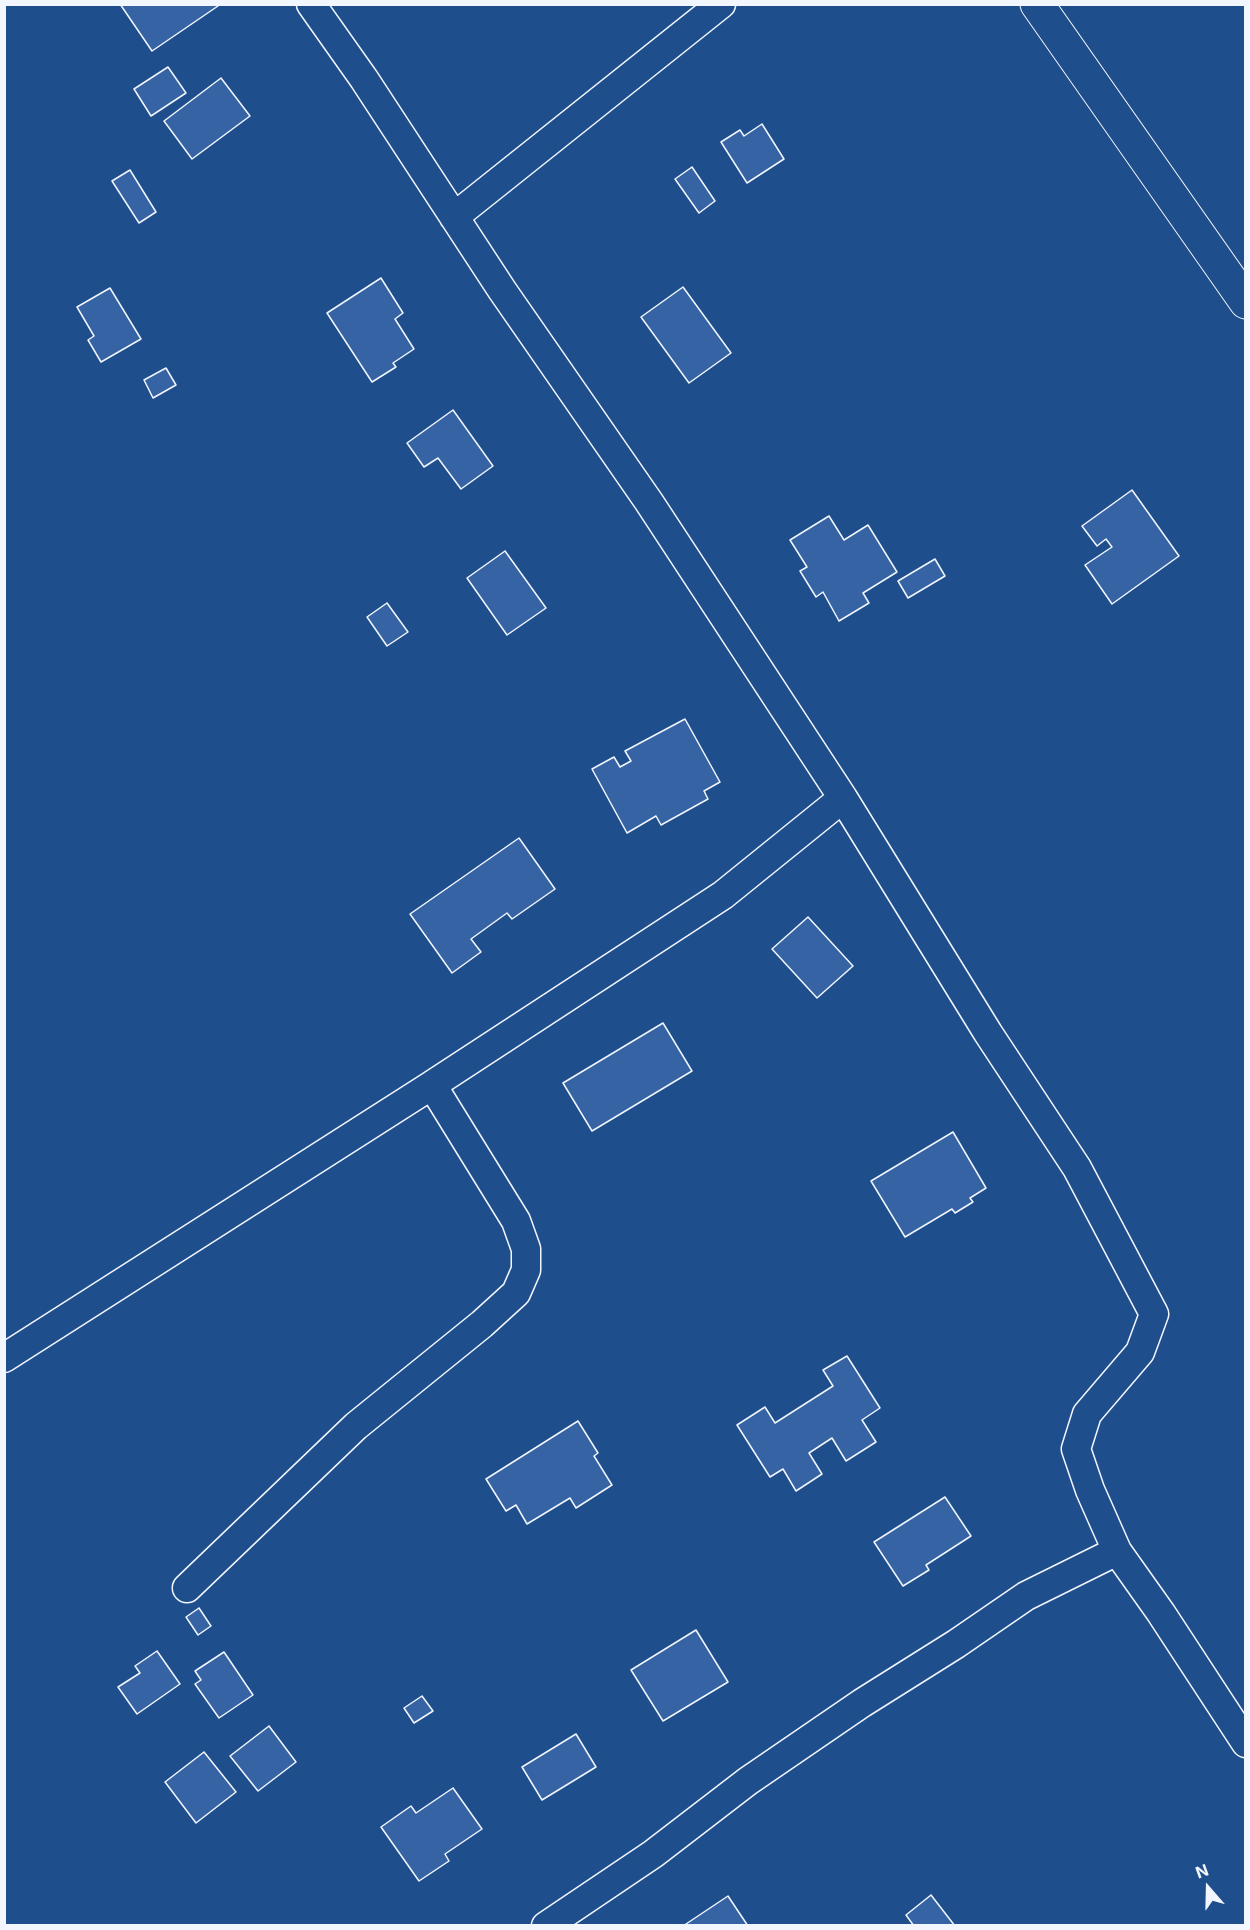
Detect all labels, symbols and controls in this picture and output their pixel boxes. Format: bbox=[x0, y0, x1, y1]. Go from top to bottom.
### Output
north arrow bbox=[1178, 1858, 1238, 1918]
text: N bbox=[1193, 1860, 1211, 1883]

